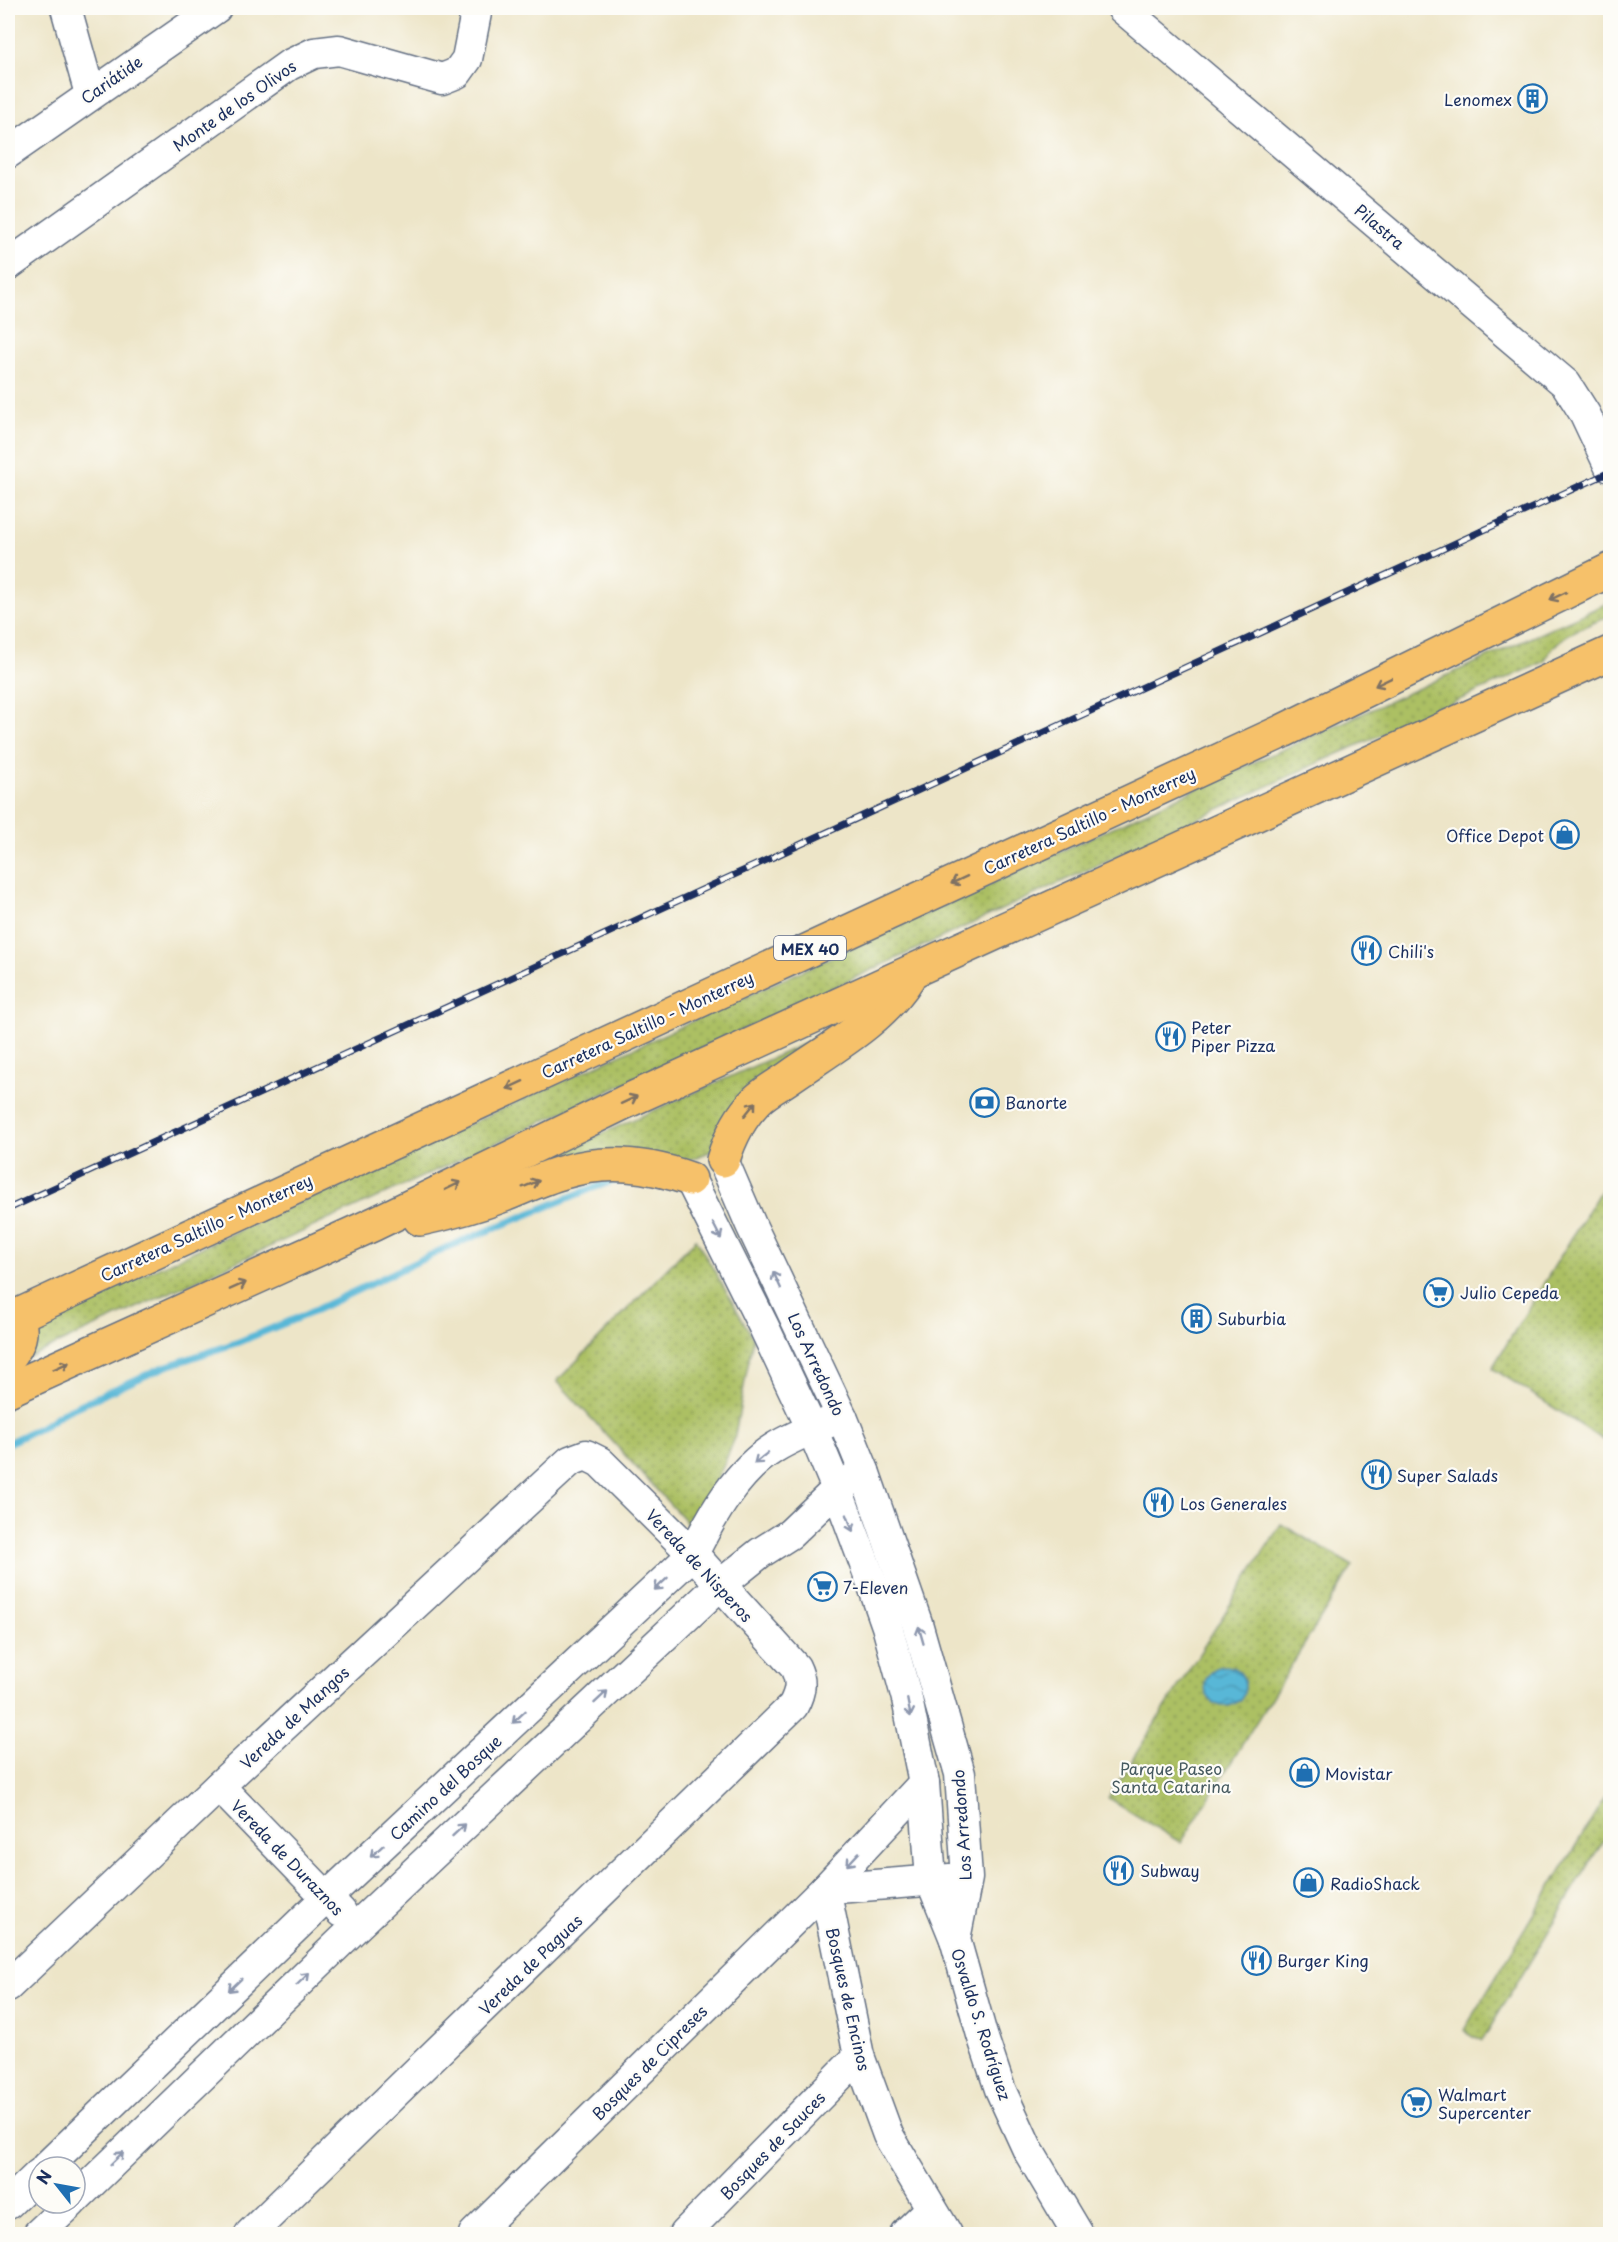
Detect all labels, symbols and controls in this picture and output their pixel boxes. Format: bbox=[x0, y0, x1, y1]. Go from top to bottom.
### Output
street label: Cariátide bbox=[75, 49, 147, 109]
street label: Monte de los Olivos bbox=[167, 53, 301, 157]
building icon: Lenomex bbox=[1517, 83, 1549, 115]
place label: Lenomex bbox=[1444, 87, 1512, 111]
street label: Pilastra bbox=[1350, 198, 1411, 254]
one-way arrow bbox=[1549, 591, 1567, 603]
one-way arrow bbox=[1374, 677, 1392, 689]
street label: Carretera Saltillo - Monterrey bbox=[979, 760, 1199, 880]
shop icon: Office Depot bbox=[1549, 819, 1581, 851]
place label: Office Depot bbox=[1446, 823, 1544, 847]
one-way arrow bbox=[950, 875, 968, 886]
restaurant icon: Chili's bbox=[1351, 935, 1383, 967]
road number: MEX 40 bbox=[774, 936, 846, 960]
place label: Chili's bbox=[1388, 939, 1434, 963]
street label: Carretera Saltillo - Monterrey bbox=[537, 964, 757, 1084]
place label: Peter Piper Pizza bbox=[1191, 1015, 1275, 1057]
restaurant icon: Peter Piper Pizza bbox=[1154, 1020, 1186, 1052]
one-way arrow bbox=[506, 1079, 524, 1091]
bank icon: Banorte bbox=[968, 1086, 1000, 1118]
place label: Banorte bbox=[1005, 1090, 1067, 1114]
one-way arrow bbox=[619, 1094, 637, 1106]
one-way arrow bbox=[743, 1101, 756, 1117]
street label: Carretera Saltillo - Monterrey bbox=[96, 1167, 316, 1287]
one-way arrow bbox=[522, 1178, 540, 1189]
one-way arrow bbox=[444, 1179, 462, 1191]
one-way arrow bbox=[711, 1221, 723, 1239]
one-way arrow bbox=[771, 1271, 783, 1289]
supermarket icon: Julio Cepeda bbox=[1423, 1276, 1455, 1308]
one-way arrow bbox=[229, 1279, 247, 1291]
place label: Julio Cepeda bbox=[1460, 1280, 1559, 1304]
building icon: Suburbia bbox=[1180, 1302, 1212, 1334]
place label: Suburbia bbox=[1217, 1306, 1286, 1330]
street label: Los Arredondo bbox=[783, 1309, 851, 1420]
one-way arrow bbox=[51, 1360, 69, 1372]
one-way arrow bbox=[753, 1452, 769, 1465]
restaurant icon: Super Salads bbox=[1360, 1459, 1392, 1491]
place label: Super Salads bbox=[1397, 1463, 1498, 1487]
restaurant icon: Los Generales bbox=[1143, 1487, 1175, 1519]
place label: Los Generales bbox=[1180, 1491, 1287, 1515]
street label: Vereda de Nisperos bbox=[641, 1503, 759, 1627]
one-way arrow bbox=[845, 1513, 856, 1531]
supermarket icon: 7-Eleven bbox=[806, 1571, 838, 1603]
place label: 7-Eleven bbox=[843, 1575, 908, 1599]
one-way arrow bbox=[653, 1576, 668, 1591]
one-way arrow bbox=[915, 1626, 926, 1645]
street label: Vereda de Mangos bbox=[234, 1660, 354, 1774]
one-way arrow bbox=[594, 1689, 609, 1704]
one-way arrow bbox=[904, 1698, 915, 1717]
one-way arrow bbox=[511, 1710, 526, 1724]
street label: Camino del Bosque bbox=[384, 1728, 507, 1845]
park label: Parque Paseo Santa Catarina bbox=[1111, 1756, 1231, 1798]
shop icon: Movistar bbox=[1288, 1757, 1320, 1789]
place label: Movistar bbox=[1325, 1761, 1393, 1785]
street label: Los Arredondo bbox=[945, 1769, 977, 1881]
street label: Vereda de Duraznos bbox=[226, 1794, 350, 1920]
one-way arrow bbox=[452, 1823, 467, 1837]
one-way arrow bbox=[369, 1844, 384, 1858]
one-way arrow bbox=[846, 1851, 860, 1866]
restaurant icon: Subway bbox=[1103, 1854, 1135, 1886]
place label: Subway bbox=[1140, 1858, 1199, 1882]
shop icon: RadioShack bbox=[1293, 1867, 1325, 1899]
place label: RadioShack bbox=[1330, 1871, 1420, 1895]
street label: Vereda de Paguas bbox=[473, 1908, 587, 2020]
street label: Bosques de Encinos bbox=[821, 1925, 877, 2073]
restaurant icon: Burger King bbox=[1240, 1944, 1272, 1976]
street label: Osvaldo S. Rodríguez bbox=[946, 1945, 1018, 2103]
place label: Burger King bbox=[1277, 1948, 1369, 1972]
one-way arrow bbox=[295, 1972, 310, 1986]
one-way arrow bbox=[228, 1978, 243, 1993]
street label: Bosques de Cipreses bbox=[586, 1999, 712, 2125]
place label: Walmart Supercenter bbox=[1438, 2082, 1532, 2124]
street label: Bosques de Sauces bbox=[714, 2086, 830, 2204]
supermarket icon: Walmart Supercenter bbox=[1401, 2087, 1433, 2119]
one-way arrow bbox=[110, 2151, 125, 2166]
north arrow bbox=[27, 2155, 87, 2215]
text: N bbox=[30, 2165, 57, 2188]

